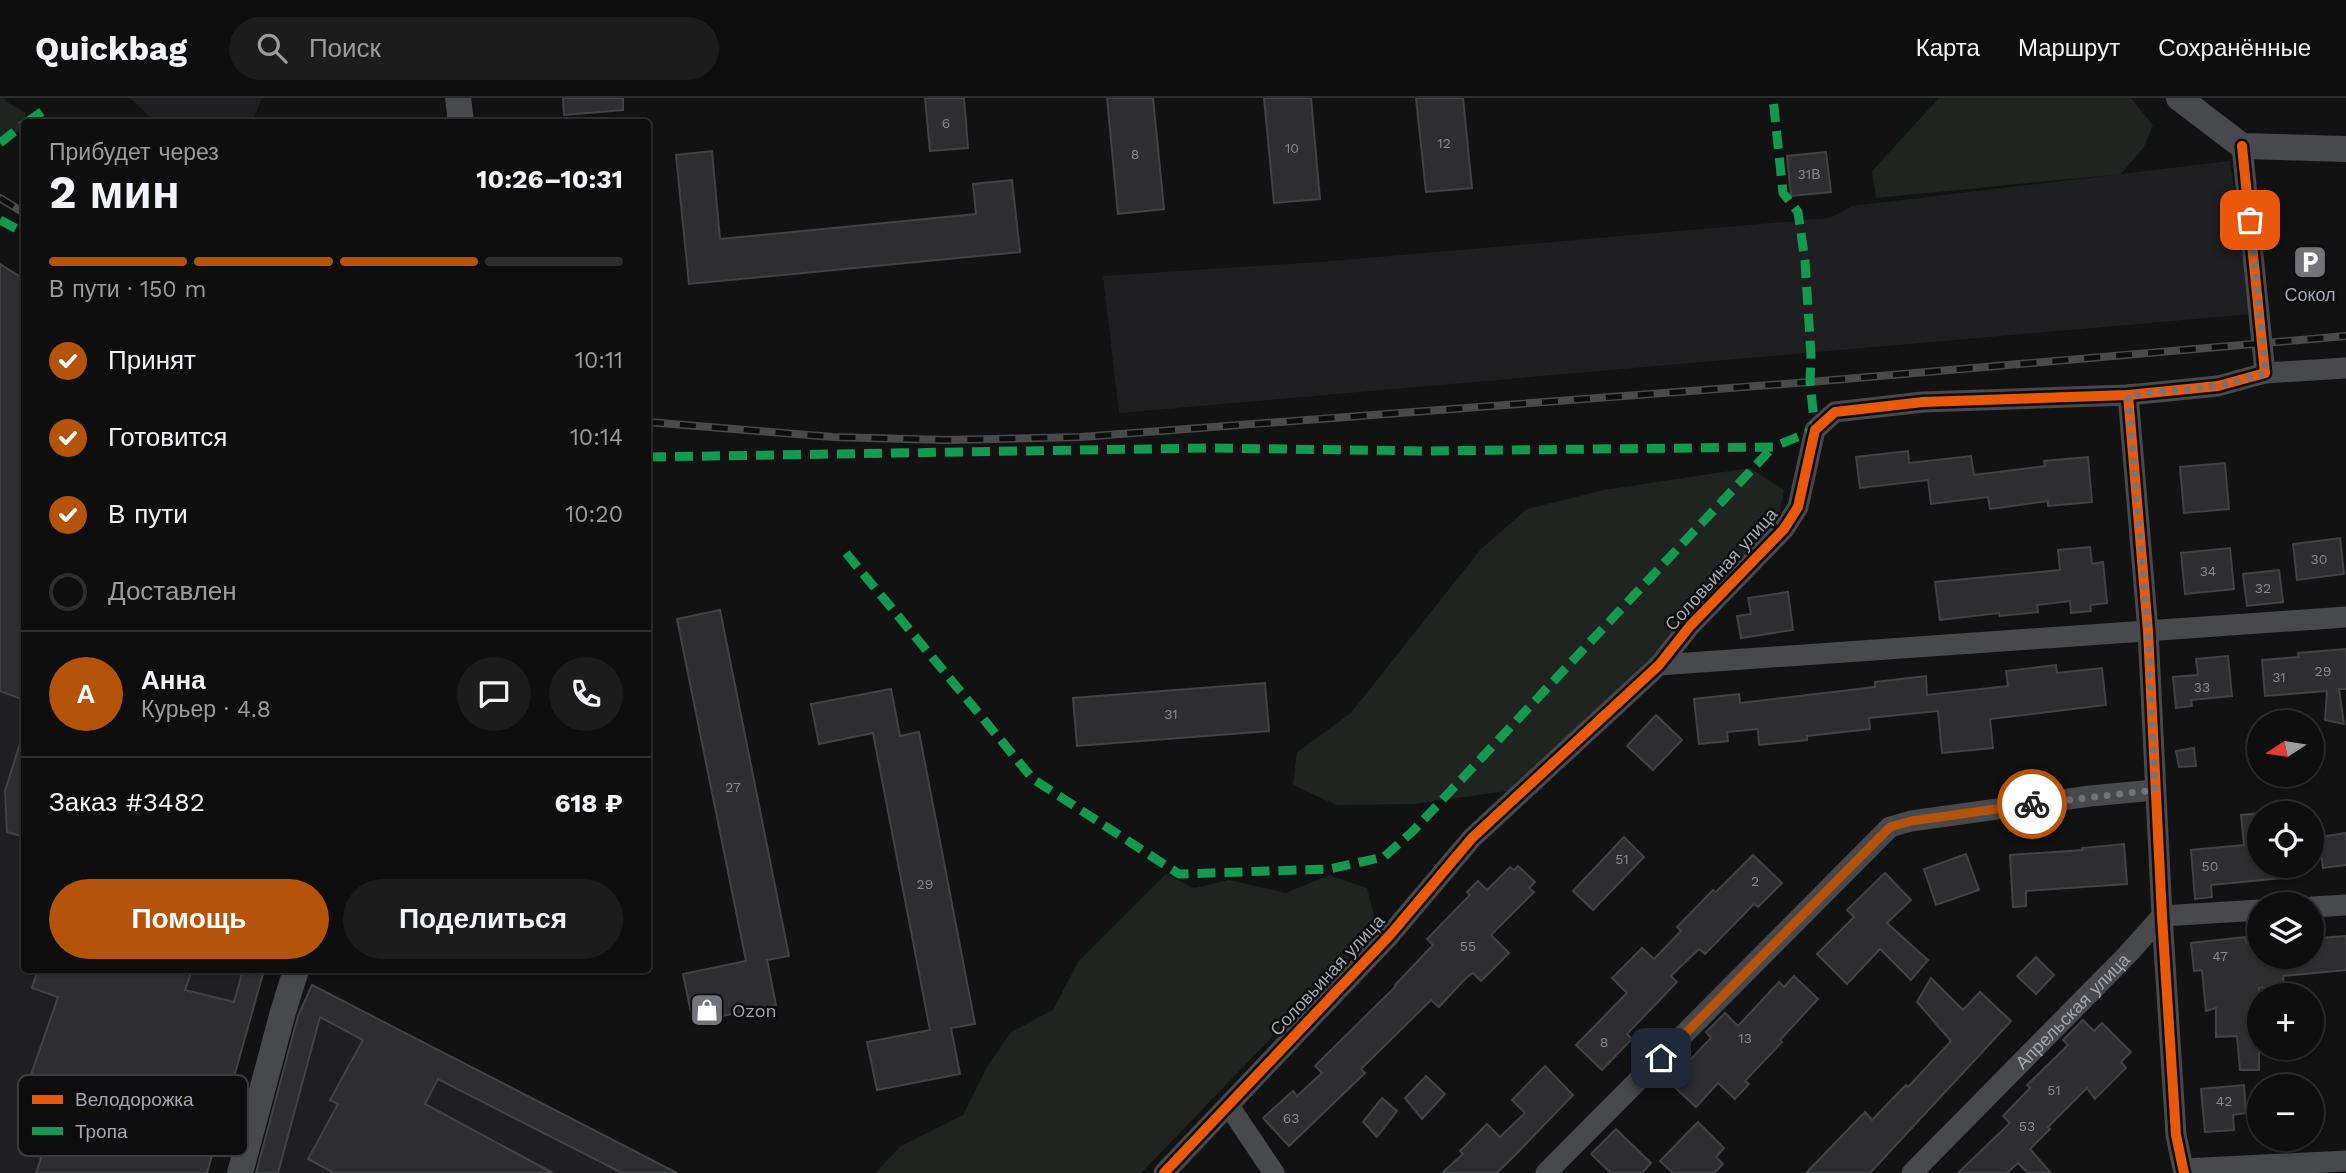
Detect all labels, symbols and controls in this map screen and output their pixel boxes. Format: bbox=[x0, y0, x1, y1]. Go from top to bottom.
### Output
search box bbox=[229, 17, 719, 80]
text: Quickbag bbox=[35, 29, 187, 68]
icon: search bbox=[253, 29, 291, 67]
text: Поиск bbox=[309, 33, 381, 63]
text: Карта bbox=[1916, 34, 1980, 62]
text: Маршрут bbox=[2018, 34, 2120, 62]
text: Сохранённые bbox=[2158, 34, 2311, 62]
house number: 6 bbox=[942, 115, 950, 131]
house number: 12 bbox=[1437, 135, 1451, 151]
text: Прибудет через bbox=[49, 139, 219, 166]
house number: 10 bbox=[1285, 140, 1299, 156]
house number: 8 bbox=[1131, 146, 1139, 162]
text: 10:26–10:31 bbox=[476, 164, 623, 194]
text: 2 мин bbox=[49, 165, 180, 219]
house number: 31В bbox=[1798, 166, 1820, 182]
pin bbox=[2220, 190, 2280, 250]
icon: bag bbox=[2231, 201, 2269, 239]
parking icon: Сокол bbox=[2291, 243, 2329, 281]
text: В пути · 150 m bbox=[49, 276, 206, 303]
place label: Сокол bbox=[2284, 284, 2336, 305]
icon: check bbox=[49, 342, 87, 380]
text: Принят bbox=[108, 345, 196, 375]
text: 10:11 bbox=[575, 347, 623, 374]
icon: check bbox=[49, 419, 87, 457]
text: Готовится bbox=[108, 422, 227, 452]
text: 10:14 bbox=[570, 424, 623, 451]
icon: check bbox=[49, 496, 87, 534]
text: В пути bbox=[108, 499, 188, 529]
text: 10:20 bbox=[565, 501, 623, 528]
street label: Соловьиная улица bbox=[1660, 503, 1782, 635]
house number: 30 bbox=[2311, 551, 2327, 567]
house number: 34 bbox=[2200, 563, 2216, 579]
text: Доставлен bbox=[108, 576, 237, 606]
house number: 32 bbox=[2255, 580, 2271, 596]
button: chat bbox=[457, 657, 531, 731]
button: phone bbox=[549, 657, 623, 731]
house number: 29 bbox=[2315, 663, 2331, 679]
text: Анна bbox=[141, 665, 206, 695]
house number: 31 bbox=[2272, 669, 2286, 685]
text: А bbox=[77, 679, 95, 709]
house number: 33 bbox=[2194, 679, 2210, 695]
text: Курьер · 4.8 bbox=[141, 696, 271, 723]
house number: 31 bbox=[1164, 706, 1178, 722]
north arrow bbox=[2247, 710, 2324, 788]
map controls bbox=[2247, 710, 2324, 1151]
courier bbox=[1997, 769, 2067, 839]
house number: 27 bbox=[725, 779, 741, 795]
icon: bike bbox=[2013, 785, 2051, 823]
text: Заказ #3482 bbox=[49, 787, 205, 817]
text: 618 ₽ bbox=[555, 788, 623, 818]
button: locate bbox=[2247, 801, 2324, 878]
house number: 51 bbox=[1615, 851, 1629, 867]
house number: 50 bbox=[2202, 858, 2218, 874]
house number: 2 bbox=[1751, 873, 1759, 889]
house number: 29 bbox=[917, 876, 933, 892]
button: Помощь bbox=[49, 879, 329, 959]
button: Поделиться bbox=[343, 879, 623, 959]
button: layers bbox=[2247, 892, 2324, 969]
street label: Соловьиная улица bbox=[1266, 909, 1389, 1040]
house number: 55 bbox=[1460, 938, 1476, 954]
street label: Апрельская улица bbox=[2011, 948, 2134, 1073]
house number: 47 bbox=[2212, 948, 2228, 964]
button: + bbox=[2247, 983, 2324, 1060]
shop icon: Ozon bbox=[688, 991, 726, 1029]
place label: Ozon bbox=[732, 1000, 777, 1021]
pin bbox=[1631, 1028, 1691, 1088]
house number: 13 bbox=[1738, 1030, 1752, 1046]
house number: 8 bbox=[1600, 1034, 1608, 1050]
icon: home bbox=[1642, 1039, 1680, 1077]
button: − bbox=[2247, 1074, 2324, 1151]
legend bbox=[18, 1075, 248, 1156]
house number: 51 bbox=[2047, 1082, 2061, 1098]
text: Велодорожка bbox=[75, 1088, 194, 1111]
house number: 42 bbox=[2216, 1093, 2232, 1109]
house number: 63 bbox=[1283, 1110, 1299, 1126]
house number: 53 bbox=[2019, 1118, 2035, 1134]
text: Тропа bbox=[75, 1120, 128, 1143]

